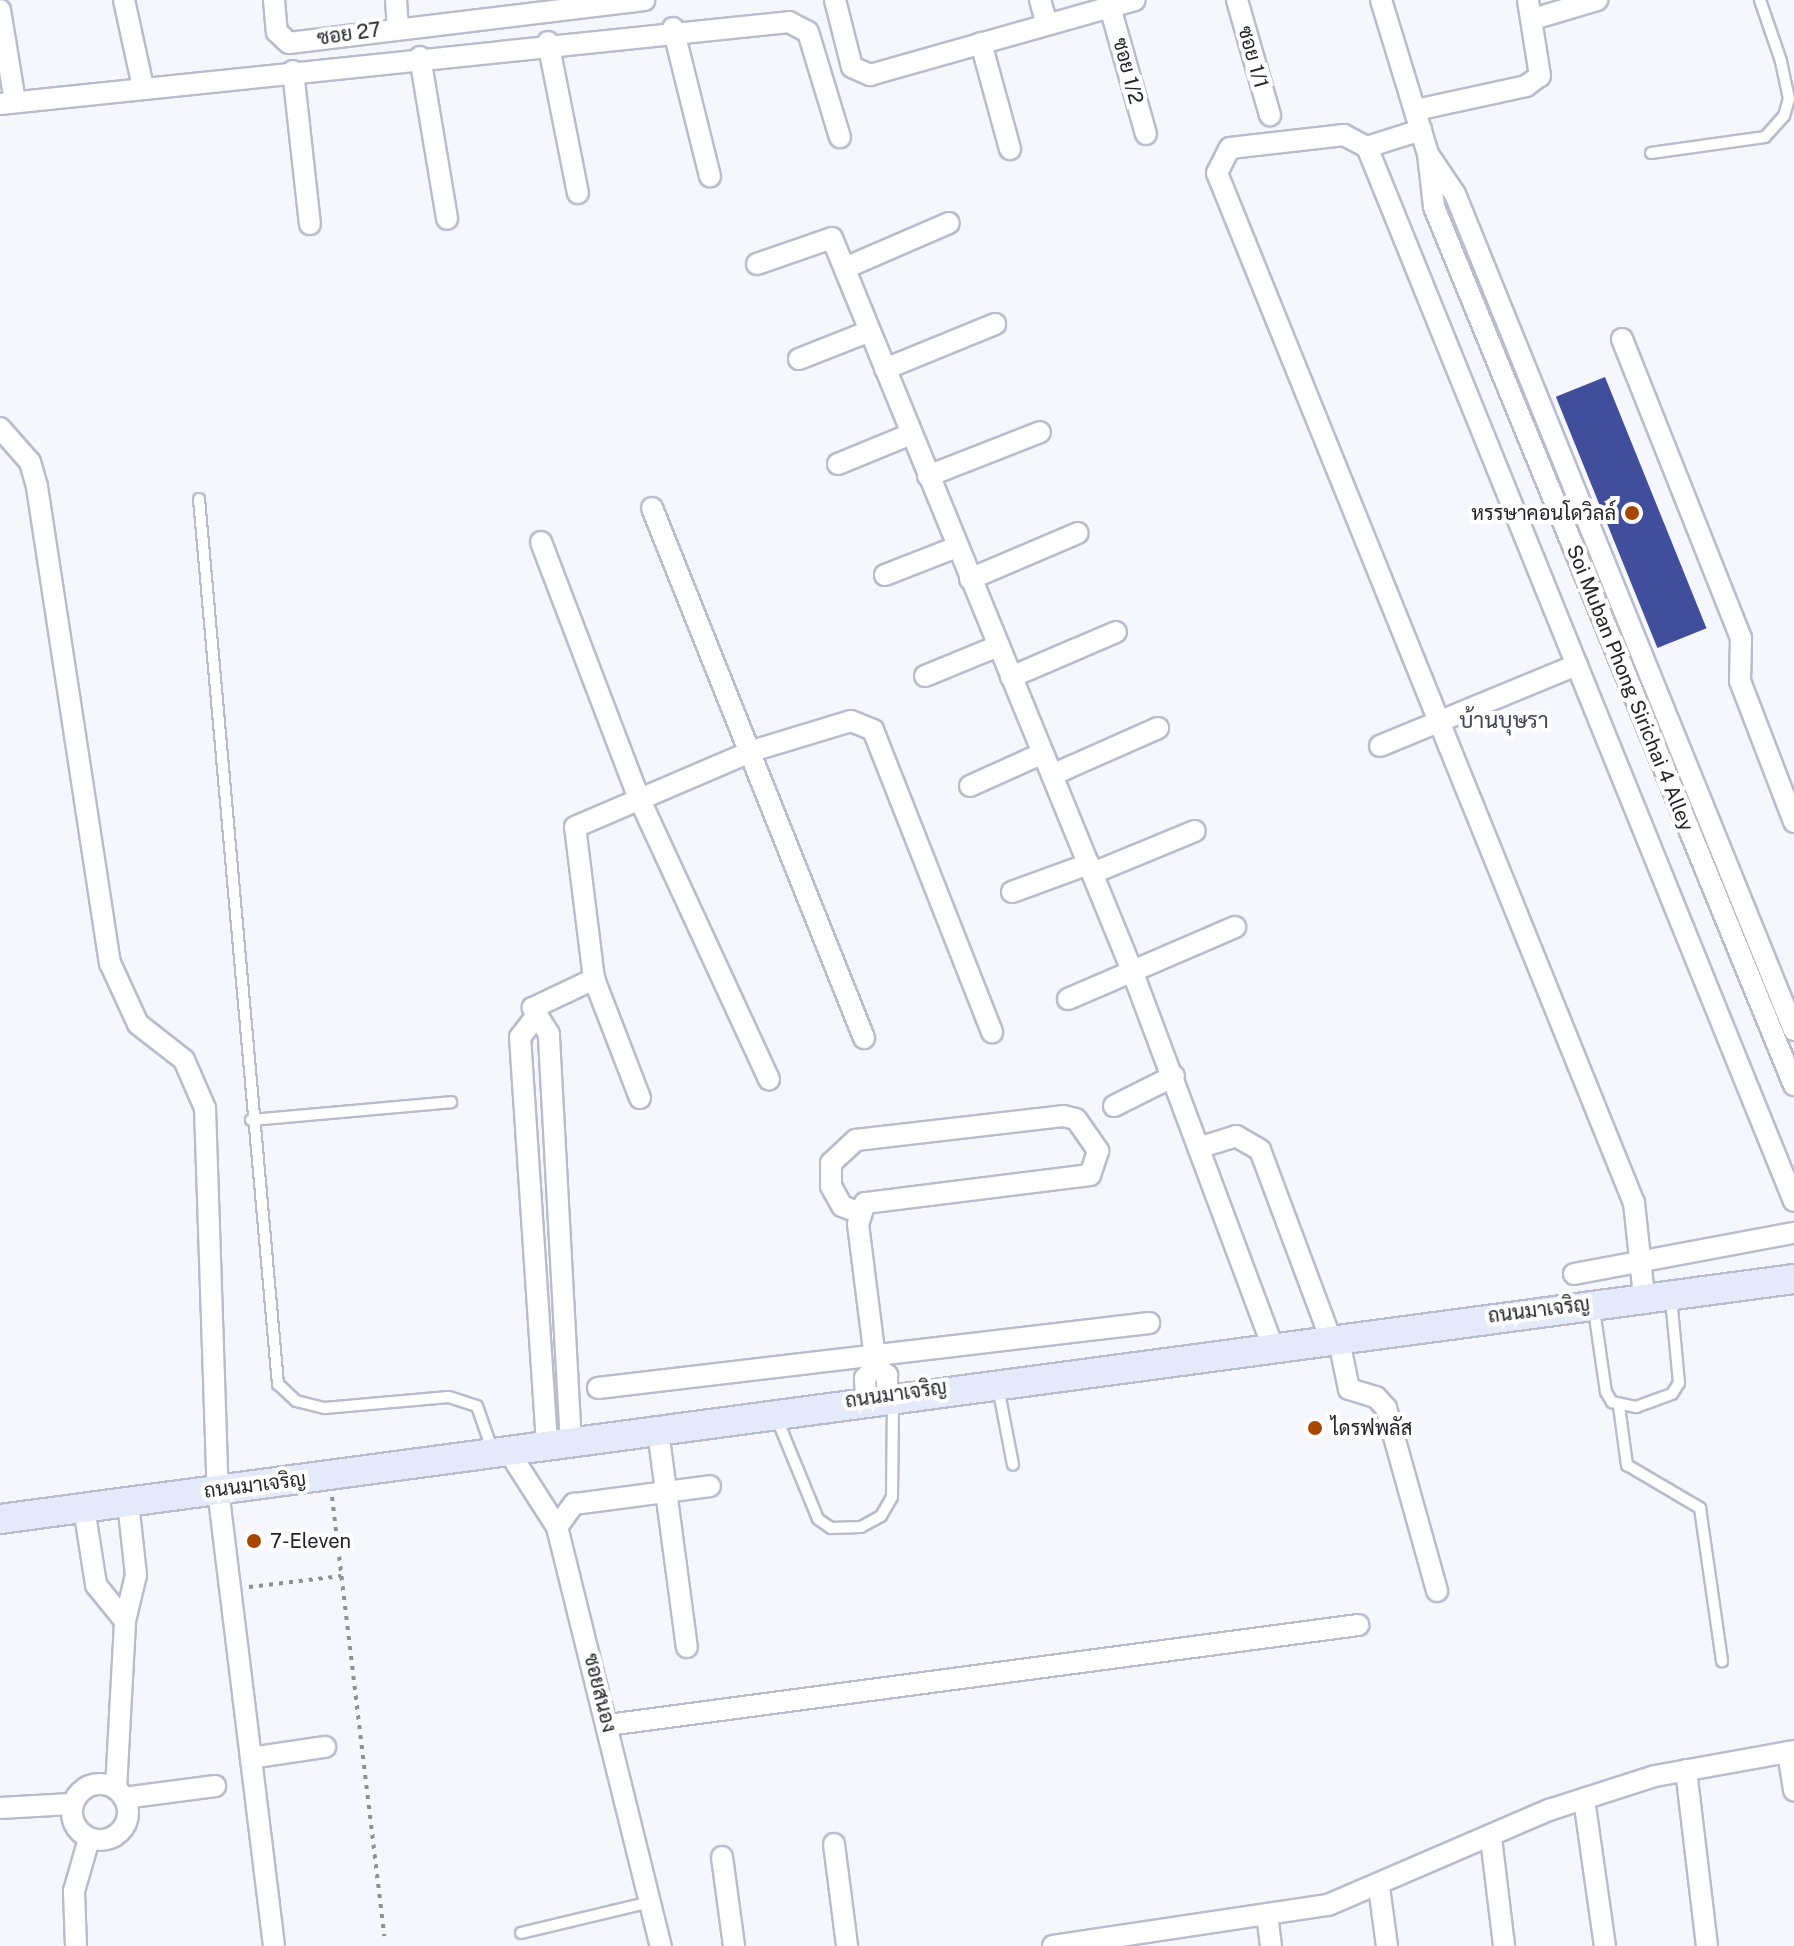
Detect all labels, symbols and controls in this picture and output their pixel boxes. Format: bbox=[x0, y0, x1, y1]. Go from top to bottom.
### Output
street label: ซอย 27 bbox=[315, 18, 383, 50]
street label: ซอย 1/1 bbox=[1233, 23, 1273, 91]
street label: ซอย 1/2 bbox=[1108, 35, 1148, 107]
place label: หรรษาคอนโดวิลล์ bbox=[1471, 501, 1616, 525]
marker: หรรษาคอนโดวิลล์ bbox=[1623, 504, 1641, 522]
street label: Soi Muban Phong Sirichai 4 Alley bbox=[1561, 541, 1699, 835]
district label: บ้านบุษรา bbox=[1459, 708, 1549, 734]
street label: ถนนมาเจริญ bbox=[1487, 1292, 1591, 1328]
street label: ถนนมาเจริญ bbox=[843, 1375, 949, 1413]
place label: ไดรฟพลัส bbox=[1331, 1416, 1412, 1440]
marker: ไดรฟพลัส bbox=[1306, 1419, 1324, 1437]
street label: ถนนมาเจริญ bbox=[203, 1467, 307, 1503]
place label: 7-Eleven bbox=[270, 1529, 351, 1553]
marker: 7-Eleven bbox=[245, 1532, 263, 1550]
street label: ซอยสนอง bbox=[579, 1651, 621, 1735]

